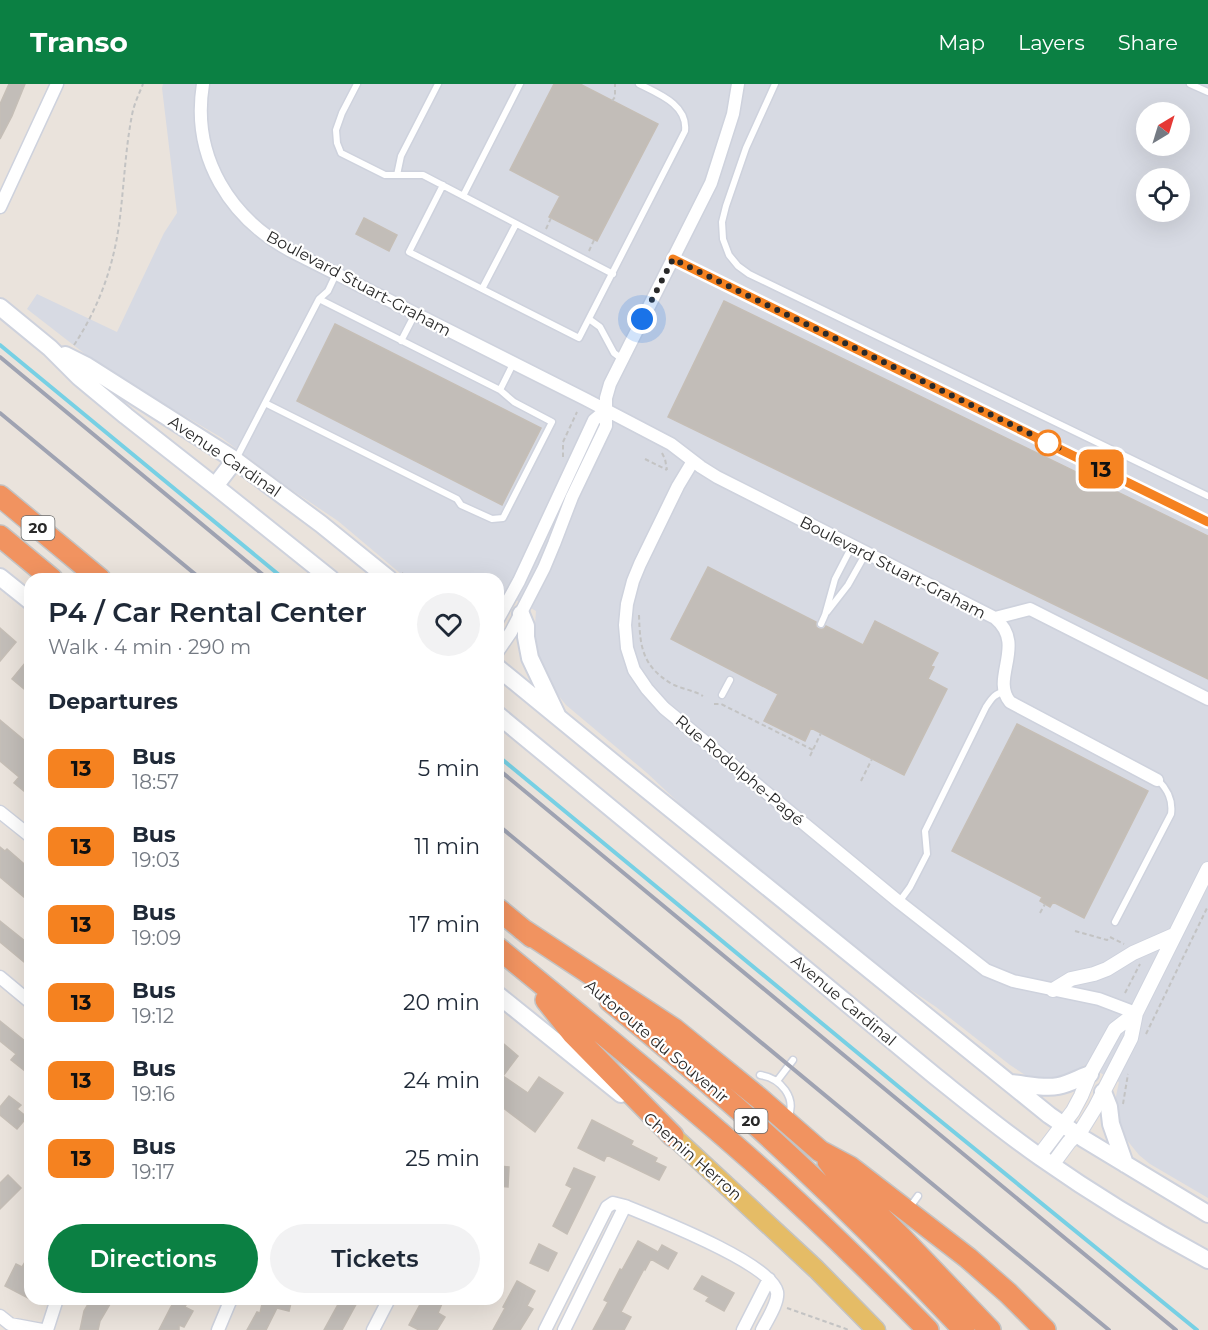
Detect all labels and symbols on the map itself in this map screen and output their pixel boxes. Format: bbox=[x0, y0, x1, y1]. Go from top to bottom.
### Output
north arrow bbox=[1136, 102, 1190, 156]
street label: Boulevard Stuart-Graham bbox=[263, 227, 454, 340]
your location bbox=[627, 304, 657, 334]
street label: Avenue Cardinal bbox=[165, 412, 284, 501]
unlabelled marker bbox=[1035, 430, 1061, 456]
line badge: 13 bbox=[1074, 450, 1128, 488]
street label: Boulevard Stuart-Graham bbox=[797, 512, 989, 623]
road number: 20 bbox=[22, 516, 54, 540]
street label: Rue Rodolphe-Pagé bbox=[672, 711, 808, 830]
street label: Avenue Cardinal bbox=[787, 951, 900, 1050]
street label: Autoroute du Souvenir bbox=[581, 976, 732, 1107]
street label: Chemin Herron bbox=[640, 1108, 746, 1204]
road number: 20 bbox=[734, 1109, 768, 1133]

